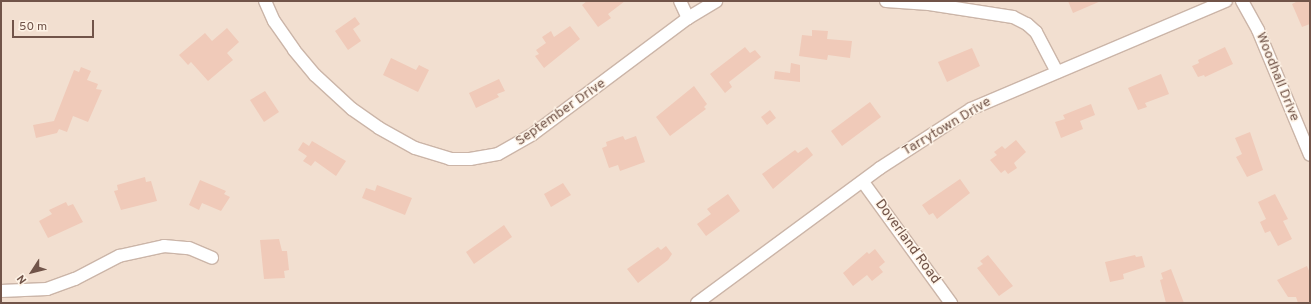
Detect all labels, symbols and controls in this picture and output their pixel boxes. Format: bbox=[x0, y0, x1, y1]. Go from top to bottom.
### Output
scale bar bbox=[14, 12, 96, 38]
text: 50 m bbox=[19, 19, 47, 35]
street label: Woodhall Drive bbox=[1252, 30, 1302, 124]
street label: September Drive bbox=[513, 76, 609, 150]
street label: Tarrytown Drive bbox=[900, 94, 994, 160]
street label: Doverland Road bbox=[871, 197, 943, 287]
north arrow bbox=[12, 252, 52, 292]
text: N bbox=[14, 272, 30, 286]

